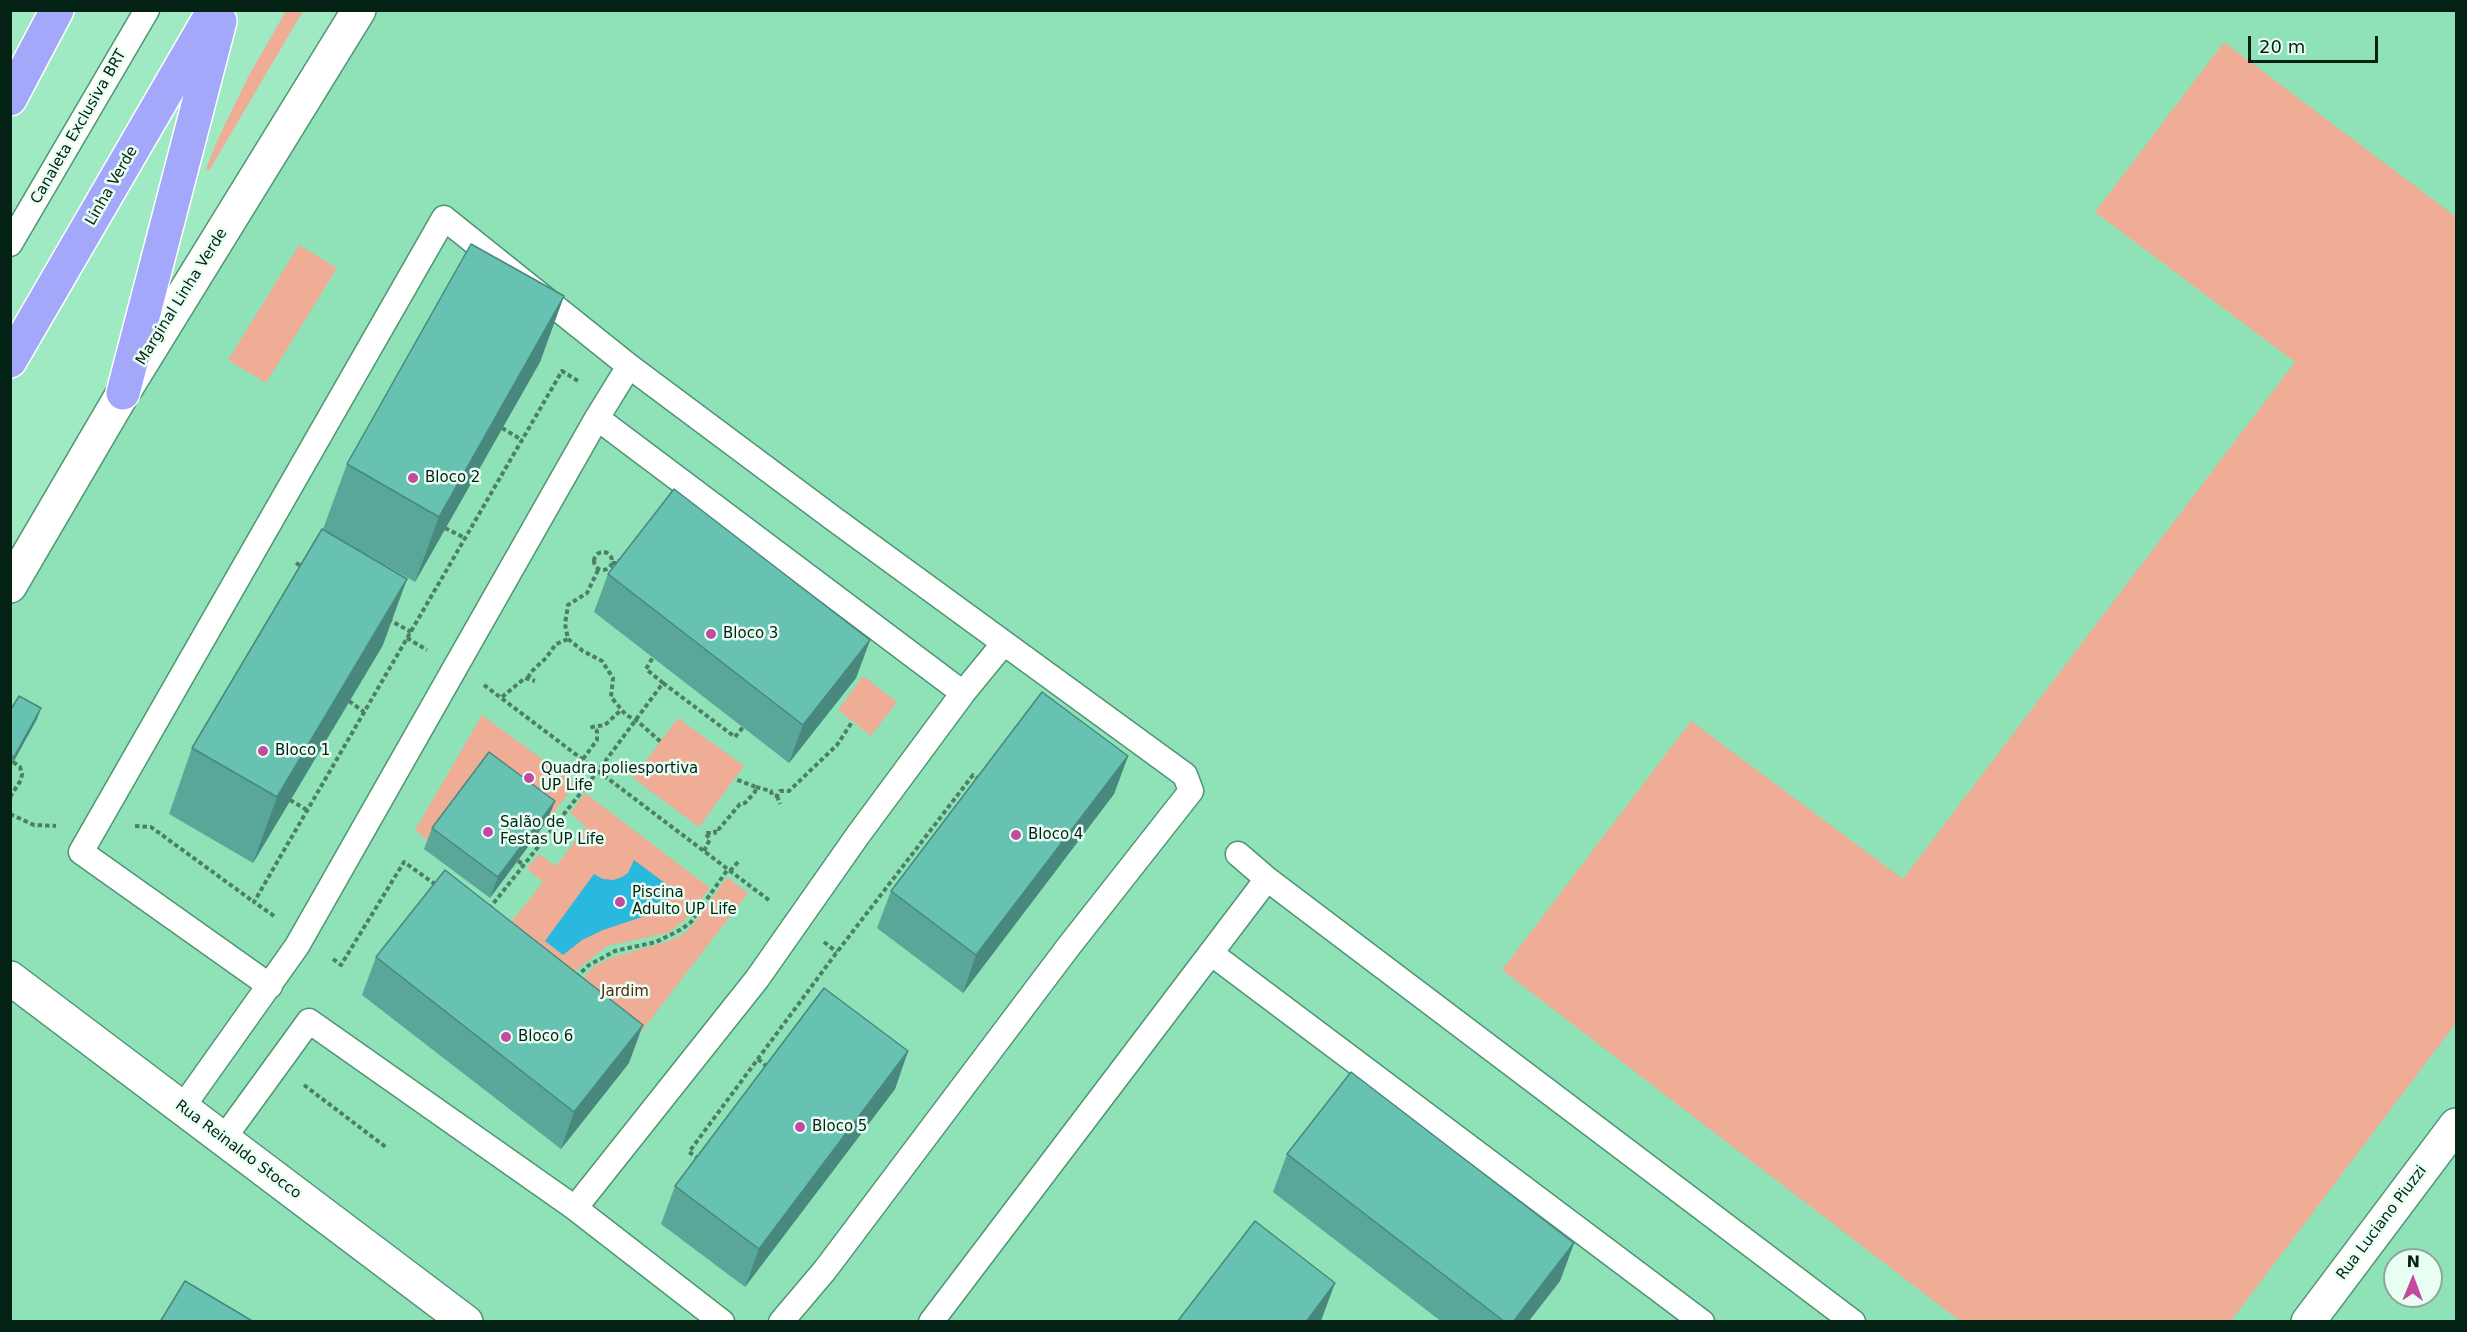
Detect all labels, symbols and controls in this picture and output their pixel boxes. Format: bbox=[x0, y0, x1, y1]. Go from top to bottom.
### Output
scale bar bbox=[2251, 24, 2382, 62]
text: 20 m bbox=[2259, 36, 2305, 57]
street label: Canaleta Exclusiva BRT bbox=[27, 47, 131, 207]
street label: Linha Verde bbox=[82, 143, 142, 229]
street label: Marginal Linha Verde bbox=[133, 225, 231, 369]
place label: Bloco 2 bbox=[425, 469, 480, 487]
marker: Bloco 2 bbox=[406, 471, 420, 485]
place label: Bloco 3 bbox=[723, 625, 778, 643]
marker: Bloco 3 bbox=[704, 627, 718, 641]
place label: Bloco 1 bbox=[275, 742, 330, 760]
marker: Bloco 1 bbox=[256, 744, 270, 758]
place label: Quadra poliesportiva UP Life bbox=[541, 760, 698, 795]
marker: Quadra poliesportiva UP Life bbox=[522, 771, 536, 785]
place label: Salão de Festas UP Life bbox=[500, 814, 604, 849]
marker: Salão de Festas UP Life bbox=[481, 825, 495, 839]
place label: Bloco 4 bbox=[1028, 826, 1083, 844]
marker: Bloco 4 bbox=[1009, 828, 1023, 842]
place label: Piscina Adulto UP Life bbox=[632, 884, 737, 919]
marker: Piscina Adulto UP Life bbox=[613, 895, 627, 909]
park label: Jardim bbox=[601, 983, 649, 1001]
place label: Bloco 6 bbox=[518, 1028, 573, 1046]
marker: Bloco 6 bbox=[499, 1030, 513, 1044]
street label: Rua Reinaldo Stocco bbox=[172, 1097, 304, 1203]
place label: Bloco 5 bbox=[812, 1118, 867, 1136]
marker: Bloco 5 bbox=[793, 1120, 807, 1134]
street label: Rua Luciano Piuzzi bbox=[2333, 1162, 2431, 1284]
north arrow bbox=[2383, 1248, 2443, 1308]
text: N bbox=[2406, 1252, 2420, 1271]

